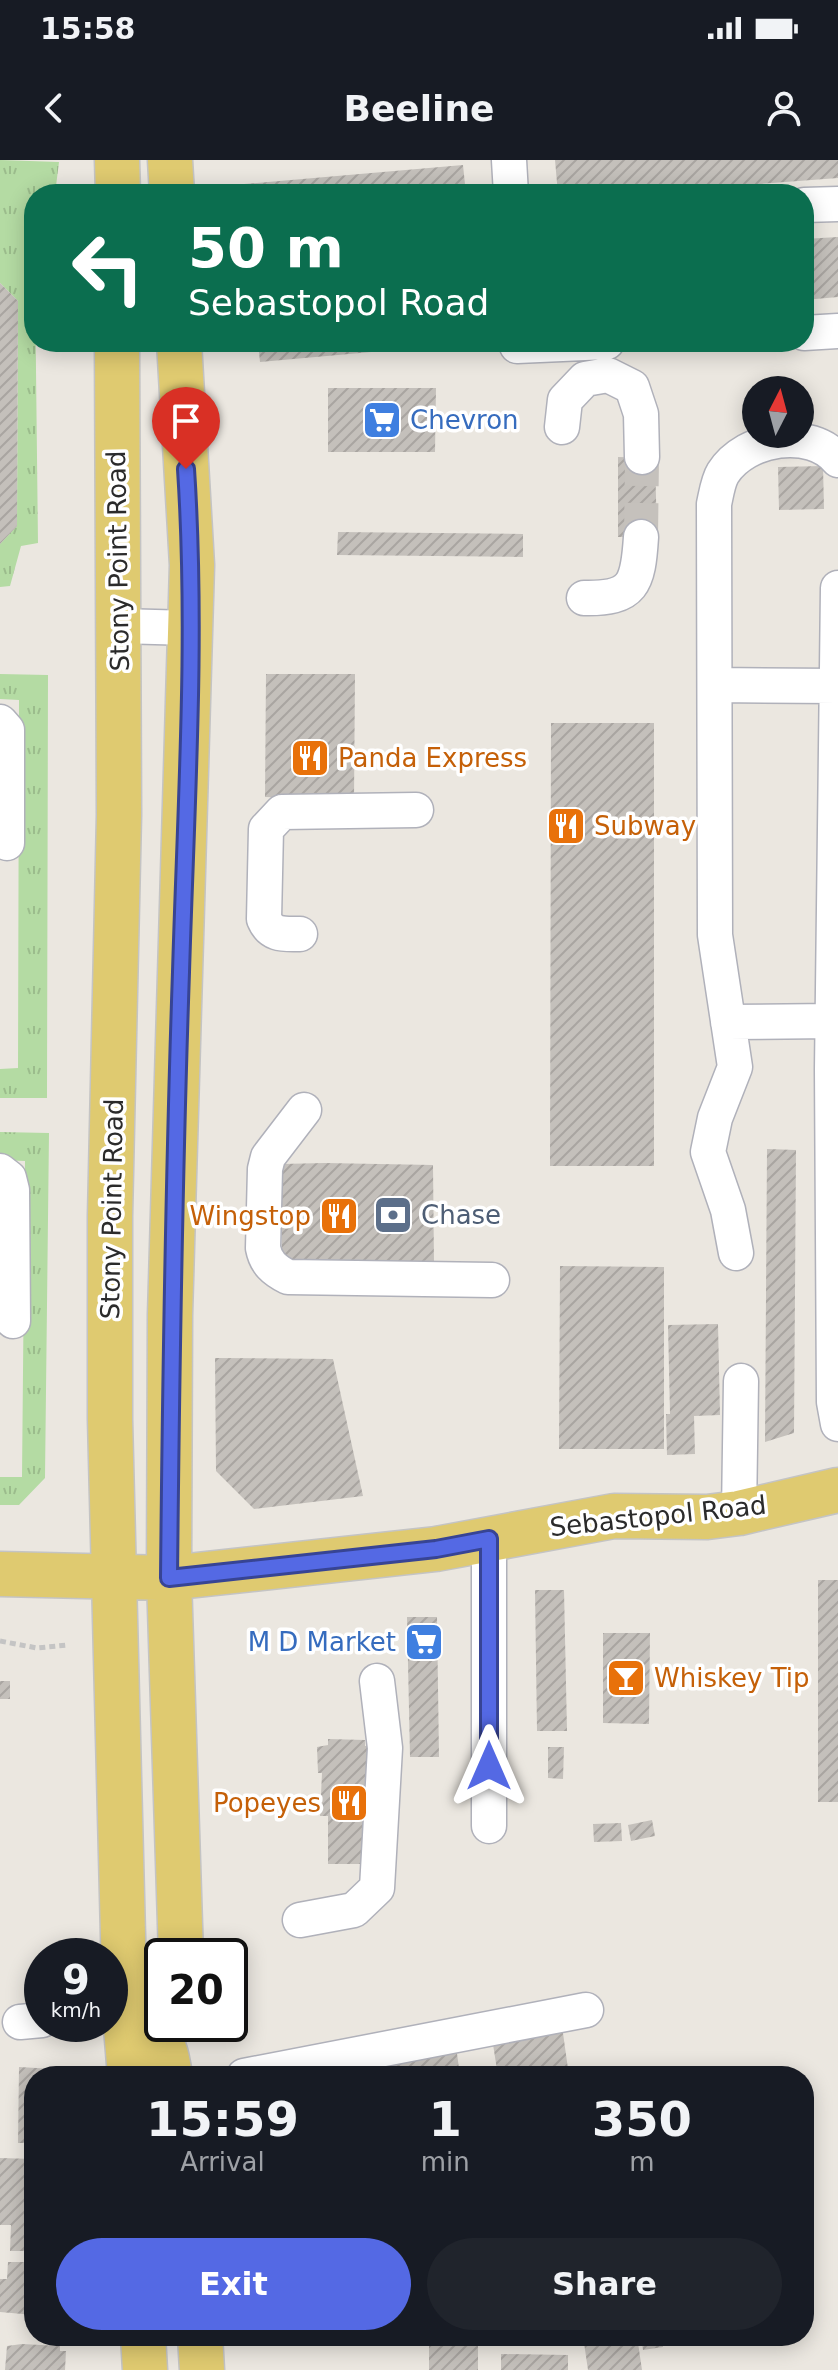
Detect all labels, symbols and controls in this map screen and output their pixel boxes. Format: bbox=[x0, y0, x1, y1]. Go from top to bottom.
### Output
text: 15:58 bbox=[40, 11, 136, 46]
icon: back bbox=[32, 86, 76, 130]
icon: person bbox=[762, 86, 806, 130]
text: Beeline bbox=[344, 88, 495, 129]
text: 50 m bbox=[188, 215, 344, 280]
icon: left bbox=[56, 216, 160, 320]
text: Sebastopol Road bbox=[188, 282, 489, 323]
north arrow bbox=[742, 376, 814, 448]
map controls bbox=[742, 376, 814, 448]
pin bbox=[152, 387, 220, 469]
icon: arrive bbox=[164, 399, 208, 443]
supermarket icon: Chevron bbox=[361, 399, 403, 441]
place label: Chevron bbox=[410, 405, 519, 435]
street label: Stony Point Road bbox=[101, 450, 135, 672]
restaurant icon: Panda Express bbox=[289, 737, 331, 779]
place label: Panda Express bbox=[338, 743, 527, 773]
restaurant icon: Subway bbox=[545, 805, 587, 847]
place label: Subway bbox=[594, 811, 696, 841]
street label: Stony Point Road bbox=[95, 1098, 129, 1320]
bank icon: Chase bbox=[372, 1194, 414, 1236]
restaurant icon: Wingstop bbox=[318, 1195, 360, 1237]
place label: Chase bbox=[421, 1200, 501, 1230]
place label: Wingstop bbox=[190, 1201, 311, 1231]
street label: Sebastopol Road bbox=[548, 1490, 768, 1542]
supermarket icon: M D Market bbox=[403, 1621, 445, 1663]
place label: M D Market bbox=[248, 1627, 396, 1657]
bar icon: Whiskey Tip bbox=[605, 1657, 647, 1699]
place label: Whiskey Tip bbox=[654, 1663, 810, 1693]
position arrow bbox=[447, 1724, 531, 1808]
restaurant icon: Popeyes bbox=[328, 1782, 370, 1824]
place label: Popeyes bbox=[213, 1788, 321, 1818]
speed limit sign: 20 bbox=[144, 1938, 248, 2042]
text: 9 bbox=[62, 1957, 90, 2003]
text: km/h bbox=[51, 1998, 101, 2022]
text: 15:59 bbox=[146, 2091, 299, 2147]
text: 1 bbox=[429, 2091, 462, 2147]
text: 350 bbox=[592, 2091, 692, 2147]
text: Arrival bbox=[180, 2147, 265, 2177]
text: min bbox=[421, 2147, 470, 2177]
text: m bbox=[629, 2147, 655, 2177]
button: Exit bbox=[56, 2238, 411, 2330]
button: Share bbox=[427, 2238, 782, 2330]

